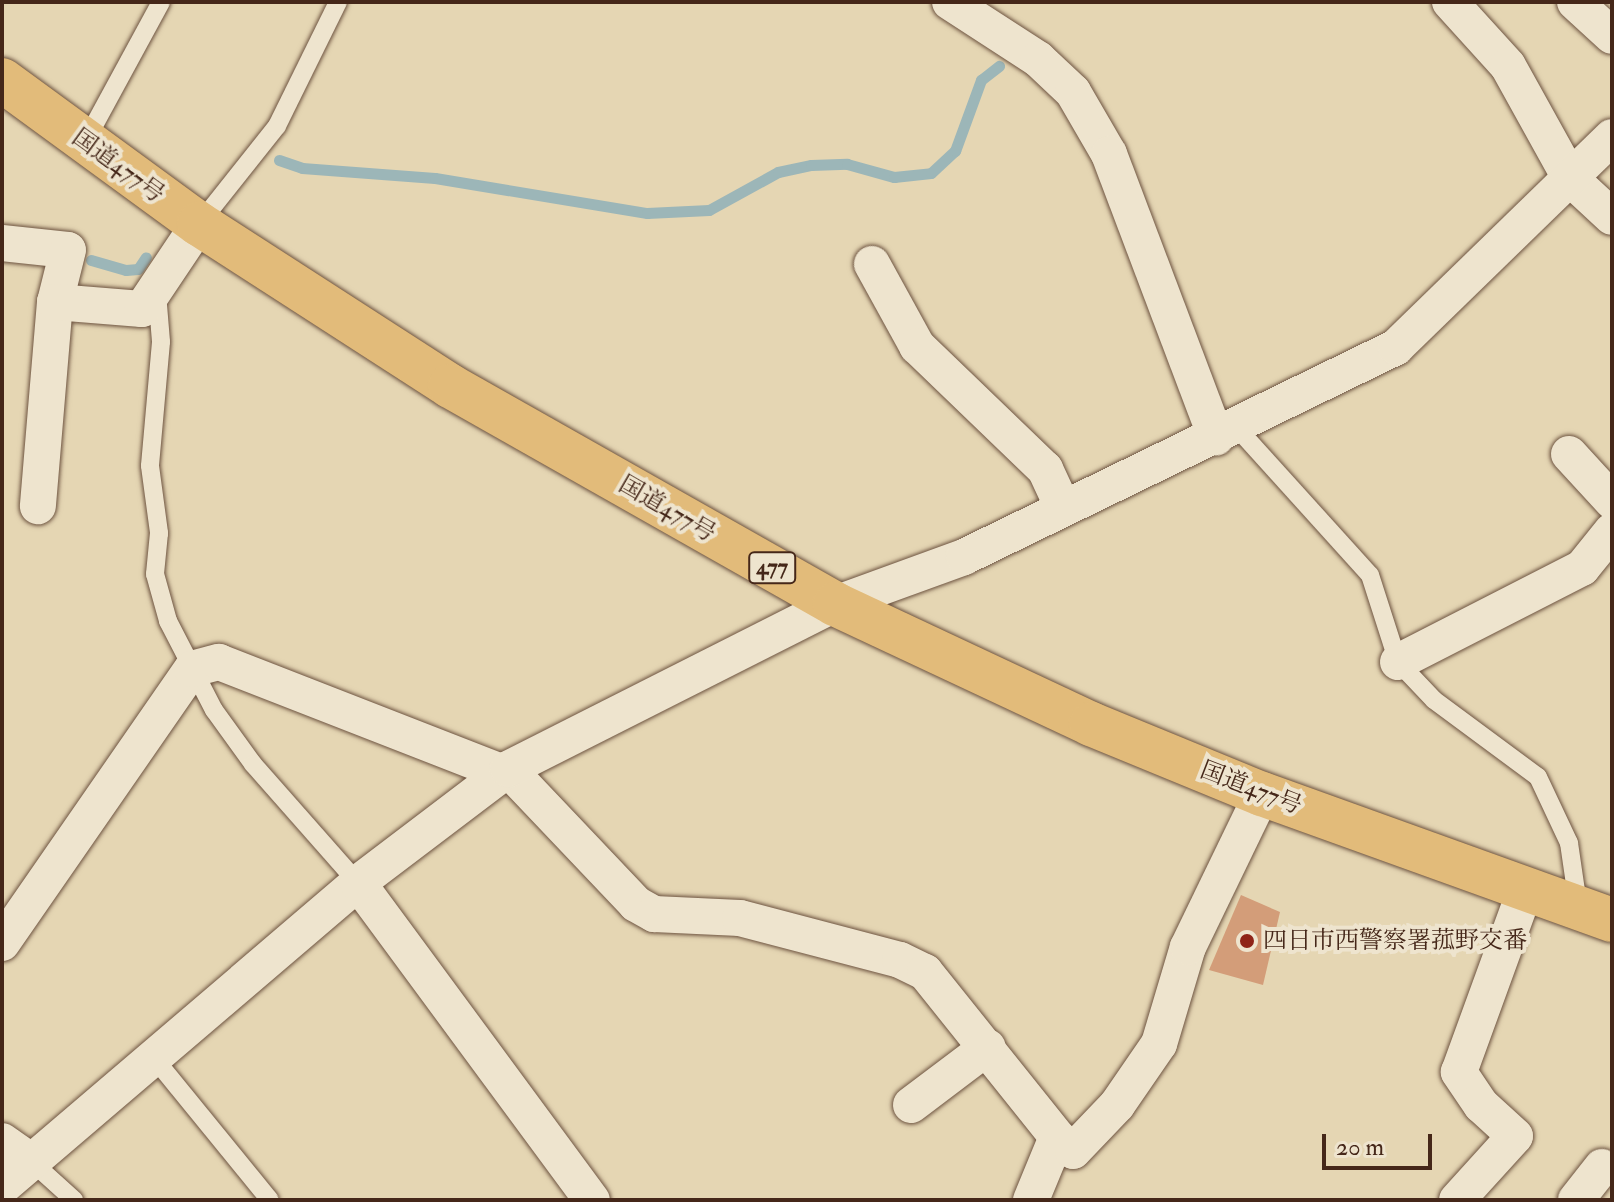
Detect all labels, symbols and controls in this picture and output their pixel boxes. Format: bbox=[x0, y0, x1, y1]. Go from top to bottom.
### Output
street label: 国道477号 bbox=[66, 123, 170, 209]
street label: 国道477号 bbox=[614, 470, 720, 548]
road number: 477 bbox=[748, 550, 796, 586]
street label: 国道477号 bbox=[1196, 755, 1306, 821]
place label: 四日市西警察署菰野交番 bbox=[1263, 927, 1527, 955]
marker: 四日市西警察署菰野交番 bbox=[1238, 932, 1256, 950]
scale bar bbox=[1326, 1118, 1436, 1168]
text: 20 m bbox=[1336, 1132, 1384, 1163]

